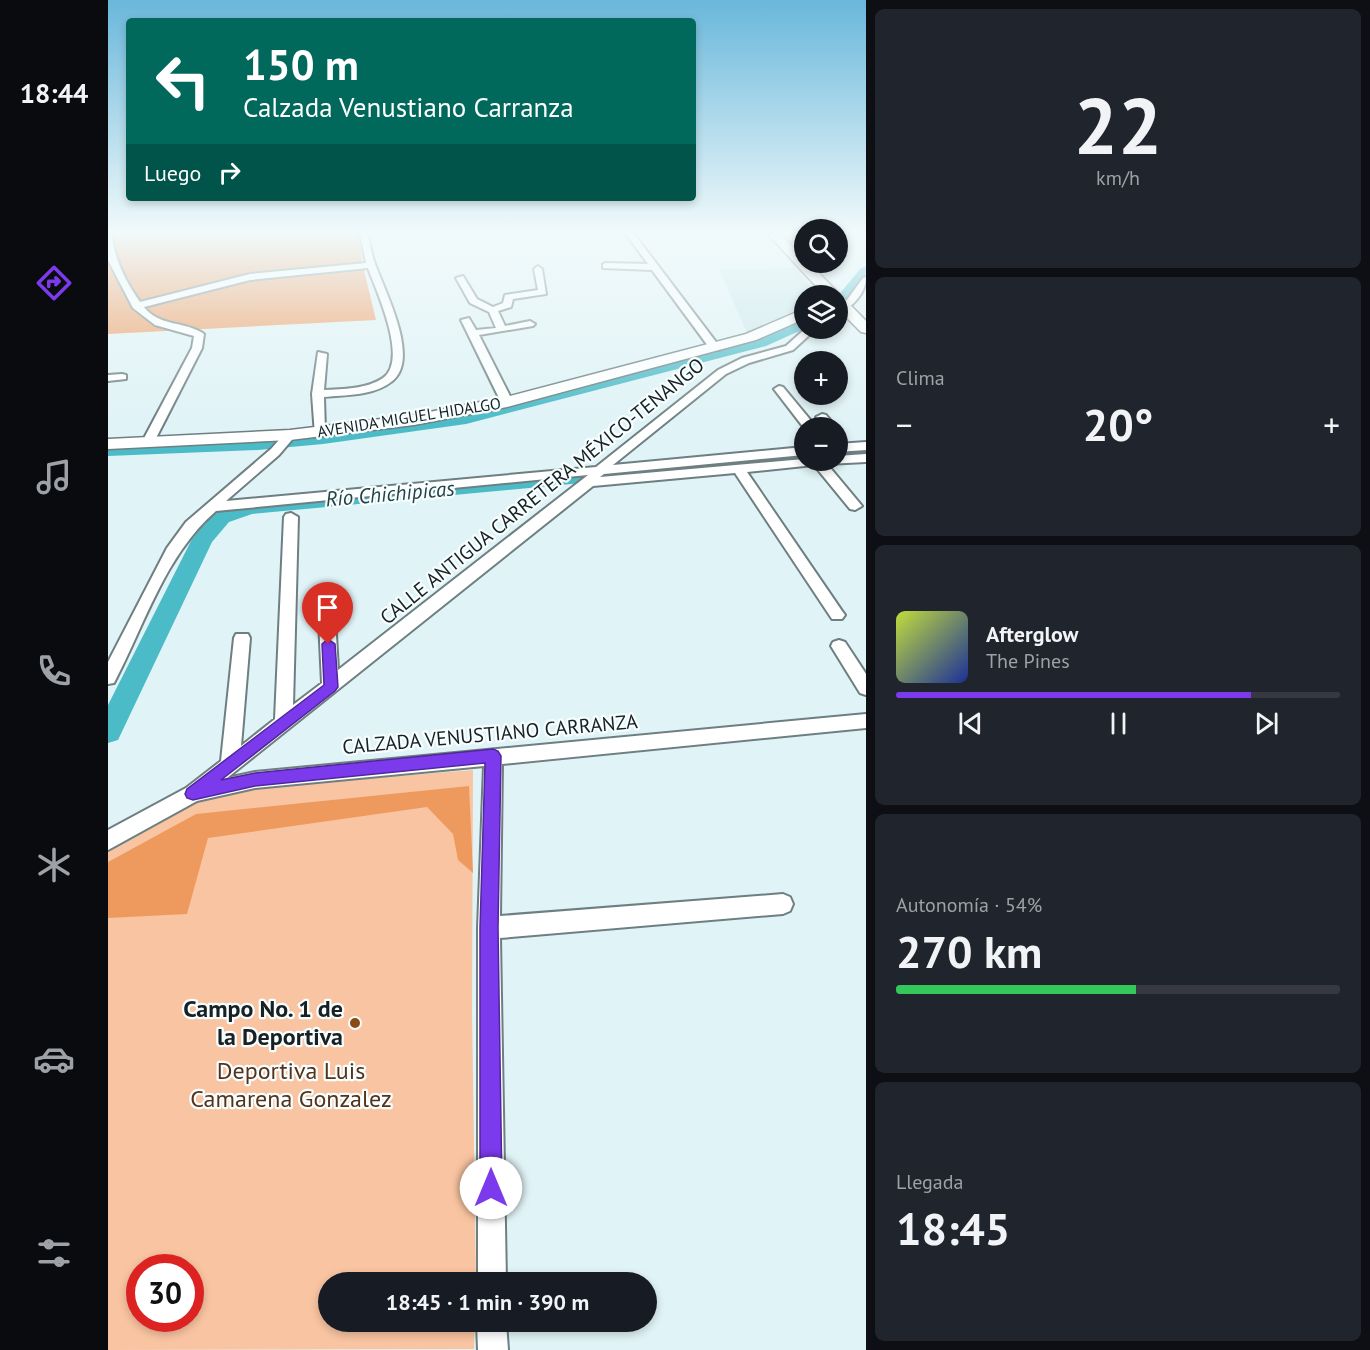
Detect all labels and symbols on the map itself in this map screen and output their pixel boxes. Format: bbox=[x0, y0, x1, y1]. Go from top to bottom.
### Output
street label: CALLE ANTIGUA CARRETERA MÉXICO-TENANGO bbox=[375, 352, 709, 630]
street label: AVENIDA MIGUEL HIDALGO bbox=[316, 393, 502, 441]
water label: Río Chichipicas bbox=[324, 474, 456, 513]
pin bbox=[302, 582, 353, 644]
street label: CALZADA VENUSTIANO CARRANZA bbox=[341, 708, 639, 760]
place label: Campo No. 1 de la Deportiva bbox=[183, 993, 343, 1052]
marker: Campo No. 1 de la Deportiva bbox=[348, 1016, 362, 1030]
park label: Deportiva Luis Camarena Gonzalez bbox=[190, 1055, 392, 1114]
position arrow bbox=[459, 1156, 523, 1220]
speed limit sign: 30 bbox=[126, 1254, 204, 1332]

